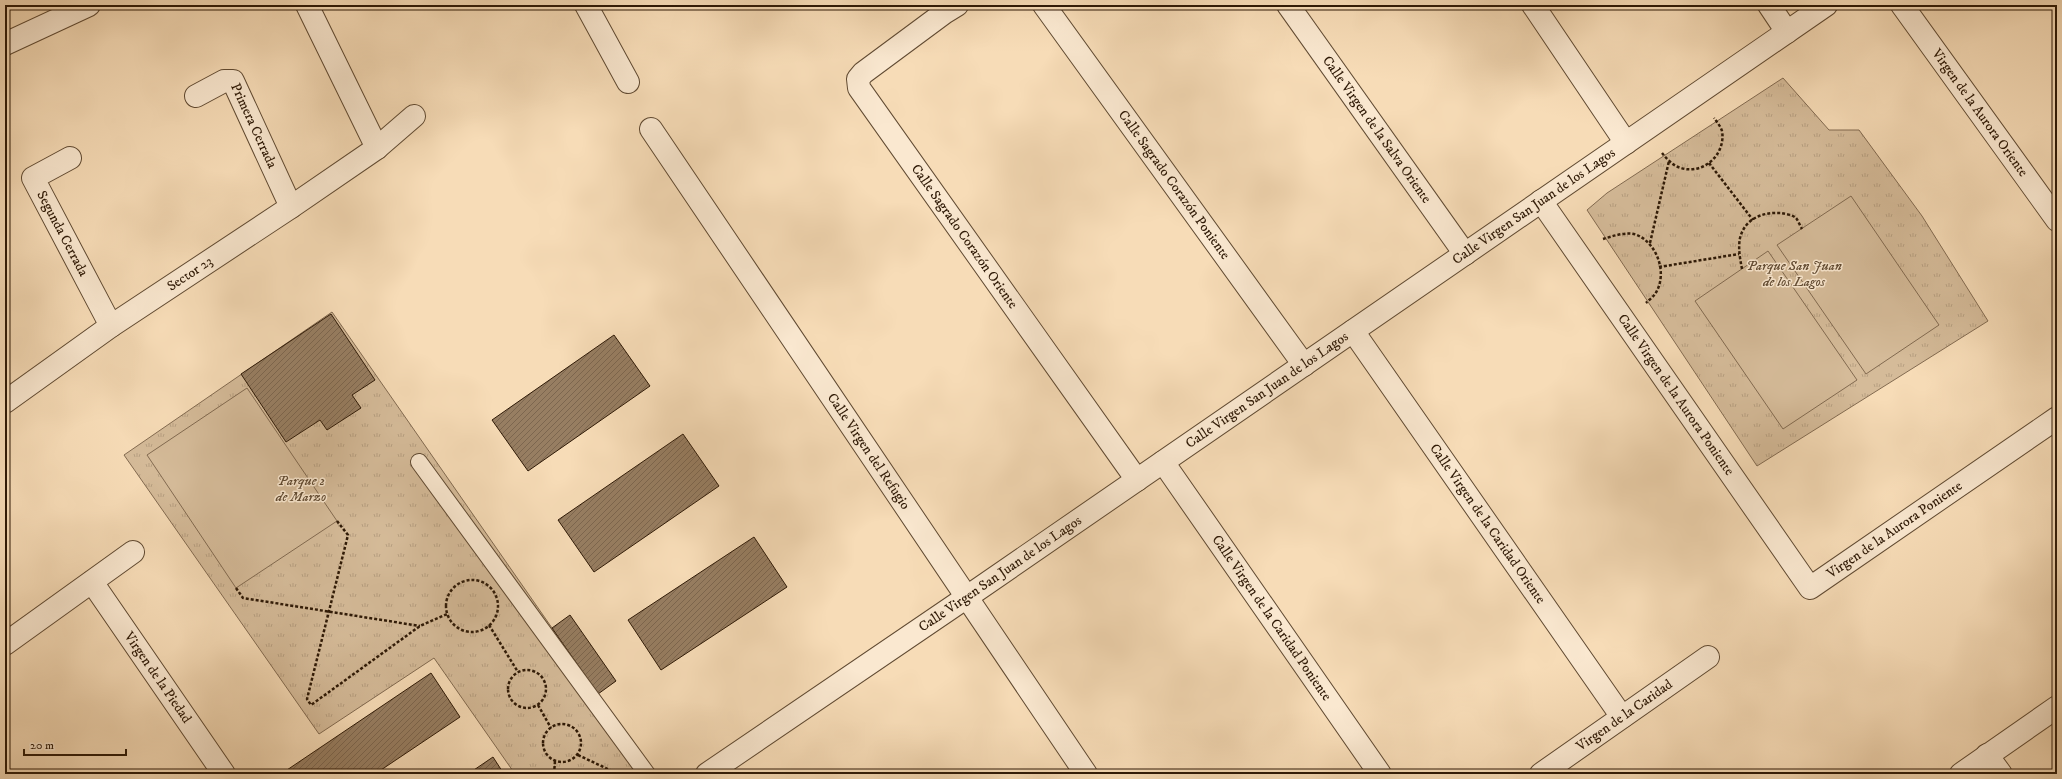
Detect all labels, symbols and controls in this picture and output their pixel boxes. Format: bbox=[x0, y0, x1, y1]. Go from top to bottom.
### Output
street label: Virgen de la Aurora Oriente bbox=[1927, 45, 2032, 181]
street label: Calle Virgen de la Salva Oriente bbox=[1318, 52, 1435, 207]
street label: Primera Cerrada bbox=[226, 80, 281, 171]
street label: Calle Sagrado Corazón Poniente bbox=[1114, 107, 1234, 263]
street label: Calle Virgen San Juan de los Lagos bbox=[1449, 144, 1619, 269]
street label: Calle Sagrado Corazón Oriente bbox=[907, 161, 1022, 313]
street label: Segunda Cerrada bbox=[32, 188, 92, 280]
street label: Sector 23 bbox=[164, 252, 216, 295]
park label: Parque San Juan de los Lagos bbox=[1746, 257, 1842, 291]
street label: Calle Virgen de la Aurora Poniente bbox=[1613, 310, 1738, 479]
street label: Calle Virgen San Juan de los Lagos bbox=[1182, 328, 1352, 453]
street label: Calle Virgen del Refugio bbox=[823, 390, 914, 513]
street label: Calle Virgen de la Caridad Oriente bbox=[1425, 440, 1550, 608]
park label: Parque 2 de Marzo bbox=[275, 472, 326, 506]
street label: Virgen de la Aurora Poniente bbox=[1823, 477, 1966, 583]
street label: Calle Virgen San Juan de los Lagos bbox=[915, 511, 1086, 636]
street label: Calle Virgen de la Caridad Poniente bbox=[1208, 532, 1336, 705]
street label: Virgen de la Piedad bbox=[119, 628, 195, 727]
street label: Virgen de la Caridad bbox=[1572, 676, 1676, 756]
scale bar bbox=[24, 731, 126, 757]
text: 20 m bbox=[30, 738, 54, 753]

